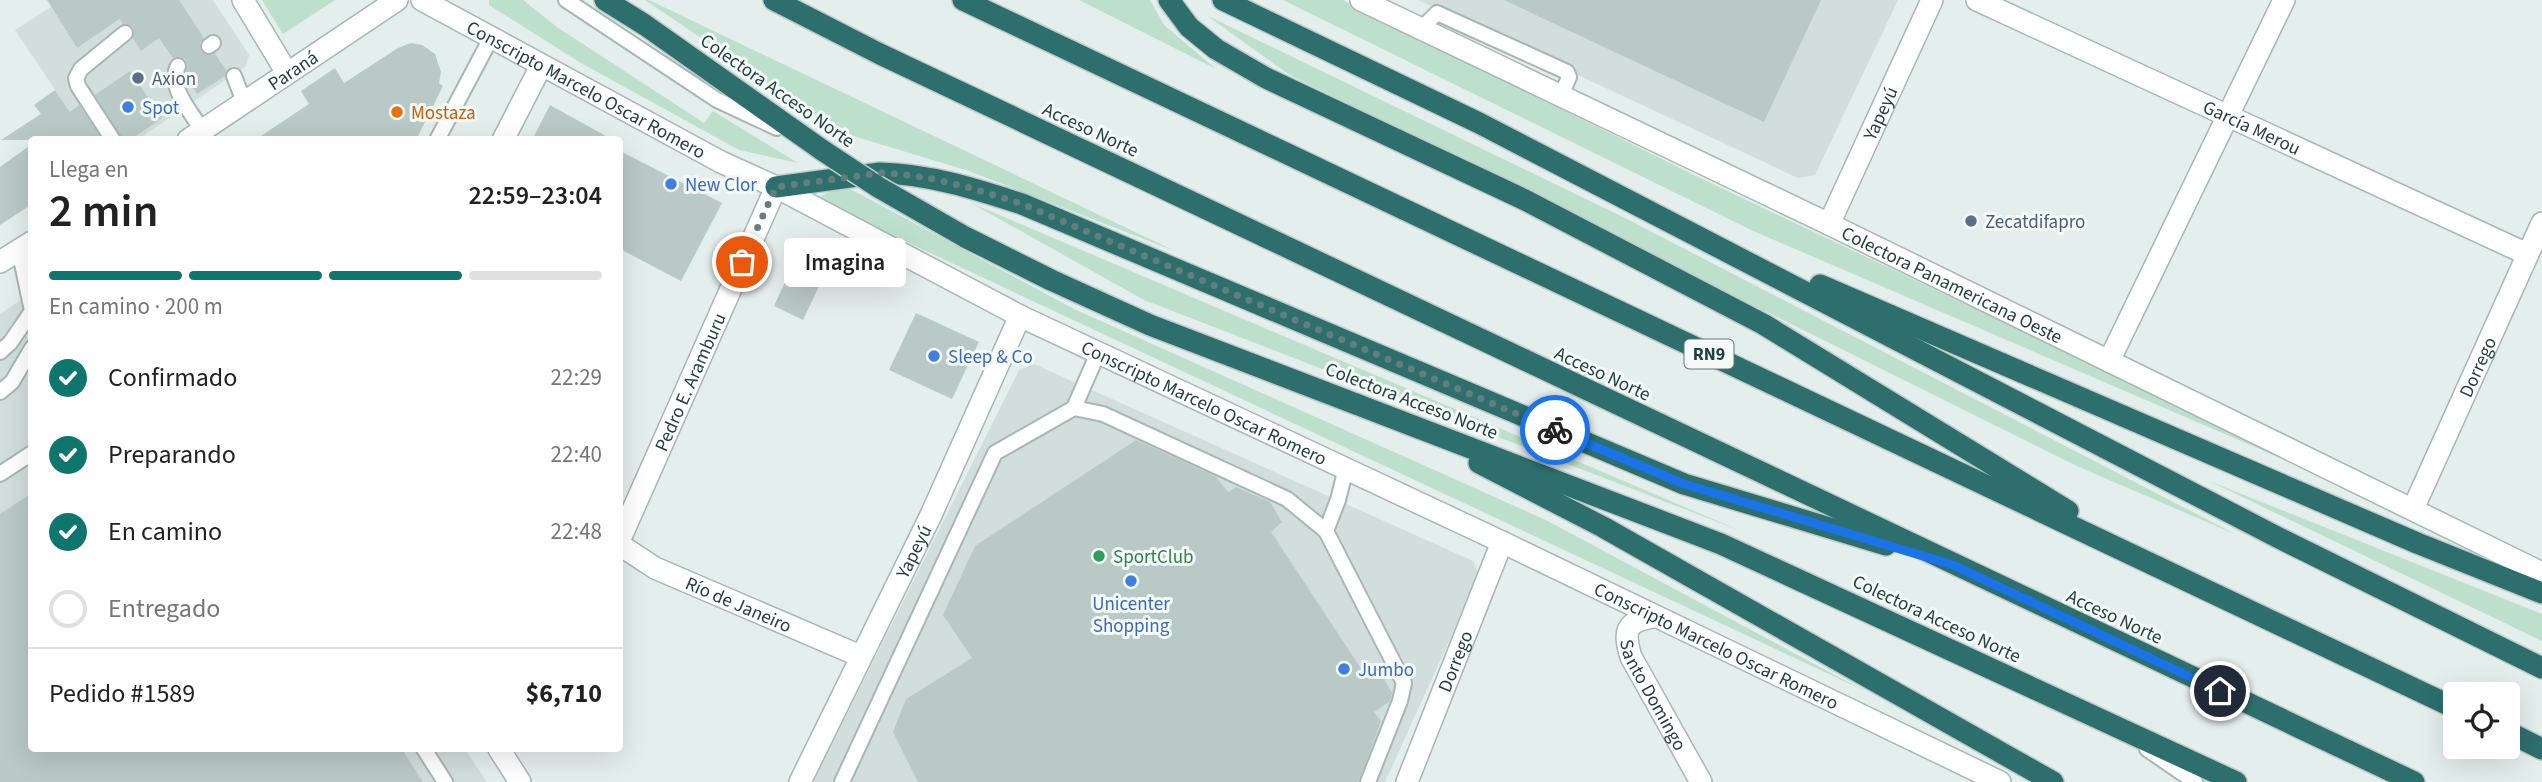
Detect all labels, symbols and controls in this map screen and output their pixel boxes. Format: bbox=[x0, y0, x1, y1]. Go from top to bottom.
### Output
street label: Conscripto Marcelo Oscar Romero bbox=[461, 15, 710, 166]
street label: Colectora Acceso Norte bbox=[694, 28, 860, 155]
street label: Paraná bbox=[263, 45, 324, 98]
place label: Axion bbox=[152, 66, 196, 93]
marker: Axion bbox=[130, 70, 146, 86]
street label: Yapeyú bbox=[1857, 82, 1905, 146]
street label: García Merou bbox=[2198, 94, 2305, 163]
place label: Spot bbox=[142, 95, 180, 122]
street label: Acceso Norte bbox=[1038, 96, 1143, 164]
marker: Spot bbox=[120, 99, 136, 115]
place label: Mostaza bbox=[411, 100, 475, 127]
marker: Mostaza bbox=[389, 104, 405, 120]
text: Llega en bbox=[49, 153, 129, 186]
place label: New Clor bbox=[685, 172, 757, 199]
marker: New Clor bbox=[663, 176, 679, 192]
text: 22:59–23:04 bbox=[469, 177, 602, 214]
text: 2 min bbox=[49, 179, 158, 244]
place label: Zecatdifapro bbox=[1985, 209, 2085, 236]
marker: Zecatdifapro bbox=[1963, 213, 1979, 229]
street label: Colectora Panamericana Oeste bbox=[1836, 220, 2067, 351]
pin bbox=[712, 232, 772, 292]
callout: Imagina bbox=[784, 238, 906, 286]
icon: bag bbox=[723, 243, 761, 281]
text: Imagina bbox=[805, 246, 885, 279]
text: En camino · 200 m bbox=[49, 290, 223, 323]
street label: Pedro E. Aramburu bbox=[649, 309, 734, 456]
street label: Dorrego bbox=[2453, 333, 2504, 402]
street label: Conscripto Marcelo Oscar Romero bbox=[1076, 335, 1331, 473]
street label: Acceso Norte bbox=[1550, 340, 1655, 408]
road number: RN9 bbox=[1684, 340, 1734, 368]
place label: Sleep & Co bbox=[948, 344, 1033, 371]
marker: Sleep & Co bbox=[926, 348, 942, 364]
street label: Colectora Acceso Norte bbox=[1321, 356, 1502, 447]
icon: check bbox=[49, 359, 87, 397]
text: Confirmado bbox=[108, 359, 237, 396]
text: 22:29 bbox=[551, 361, 602, 394]
courier bbox=[1520, 395, 1590, 465]
icon: bike bbox=[1536, 411, 1574, 449]
icon: check bbox=[49, 436, 87, 474]
text: Preparando bbox=[108, 436, 236, 473]
text: 22:40 bbox=[551, 438, 602, 471]
icon: check bbox=[49, 513, 87, 551]
text: En camino bbox=[108, 513, 222, 550]
text: 22:48 bbox=[551, 515, 602, 548]
street label: Yapeyú bbox=[890, 521, 939, 584]
place label: SportClub bbox=[1113, 544, 1194, 571]
marker: SportClub bbox=[1091, 548, 1107, 564]
street label: Colectora Acceso Norte bbox=[1848, 568, 2025, 670]
street label: Río de Janeiro bbox=[681, 571, 796, 640]
marker: Unicenter Shopping bbox=[1123, 573, 1139, 589]
street label: Conscripto Marcelo Oscar Romero bbox=[1589, 576, 1843, 717]
street label: Acceso Norte bbox=[2062, 583, 2167, 651]
text: Entregado bbox=[108, 590, 220, 627]
place label: Unicenter Shopping bbox=[1092, 591, 1170, 640]
street label: Dorrego bbox=[1432, 627, 1481, 696]
street label: Santo Domingo bbox=[1612, 637, 1693, 756]
place label: Jumbo bbox=[1358, 657, 1414, 684]
marker: Jumbo bbox=[1336, 661, 1352, 677]
pin bbox=[2190, 661, 2250, 721]
icon: home bbox=[2201, 672, 2239, 710]
text: Pedido #1589 bbox=[49, 675, 195, 712]
text: $6,710 bbox=[526, 675, 602, 712]
map controls bbox=[2443, 682, 2520, 759]
button: locate bbox=[2443, 682, 2520, 759]

